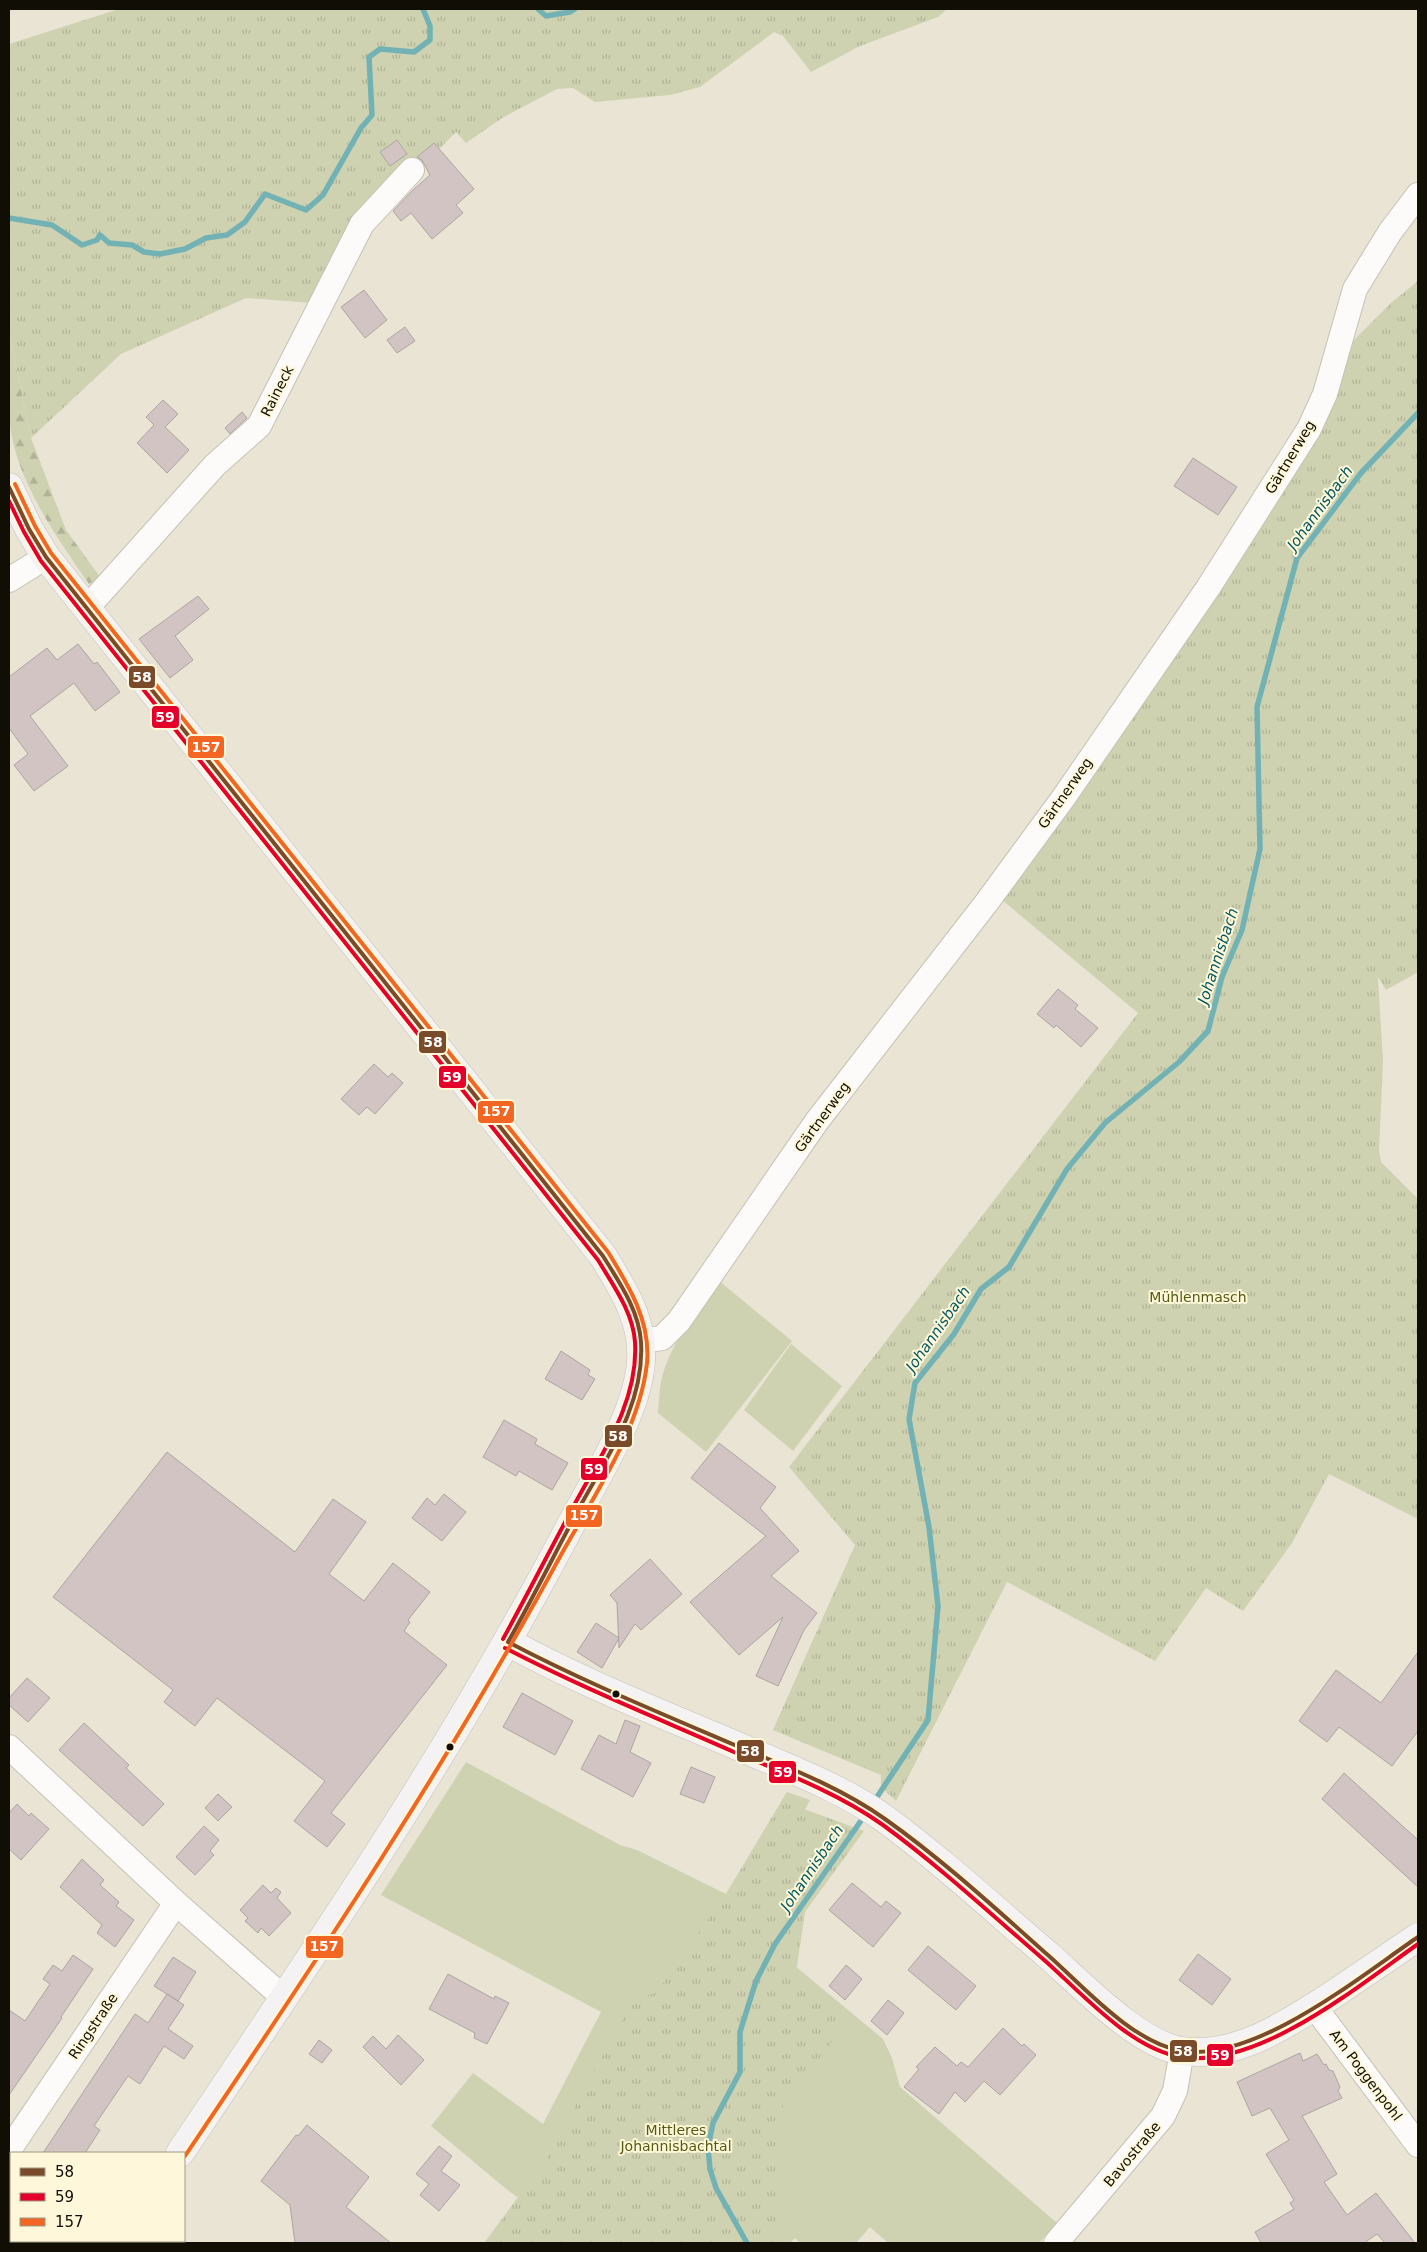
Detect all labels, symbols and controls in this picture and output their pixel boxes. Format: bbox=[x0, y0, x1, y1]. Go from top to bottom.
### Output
street label: Raineck bbox=[257, 362, 297, 419]
street label: Gärtnerweg bbox=[1262, 417, 1318, 497]
water label: Johannisbach bbox=[1282, 462, 1357, 556]
line badge: 58 bbox=[128, 665, 156, 689]
text: 58 bbox=[132, 669, 152, 685]
line badge: 59 bbox=[151, 705, 180, 729]
text: 59 bbox=[155, 709, 175, 725]
line badge: 157 bbox=[187, 735, 225, 759]
text: 157 bbox=[191, 739, 221, 755]
street label: Gärtnerweg bbox=[1035, 754, 1095, 832]
water label: Johannisbach bbox=[1193, 906, 1242, 1009]
line badge: 58 bbox=[418, 1030, 447, 1054]
text: 58 bbox=[423, 1034, 443, 1050]
line badge: 59 bbox=[438, 1065, 467, 1089]
text: 59 bbox=[442, 1069, 462, 1085]
street label: Gärtnerweg bbox=[791, 1079, 853, 1155]
line badge: 157 bbox=[477, 1100, 515, 1124]
text: 157 bbox=[481, 1103, 511, 1119]
water label: Johannisbach bbox=[900, 1283, 974, 1377]
park label: Mühlenmasch bbox=[1149, 1289, 1247, 1305]
line badge: 58 bbox=[604, 1424, 633, 1448]
text: 58 bbox=[608, 1428, 628, 1444]
line badge: 59 bbox=[580, 1457, 608, 1481]
text: 59 bbox=[584, 1461, 604, 1477]
line badge: 157 bbox=[565, 1504, 603, 1528]
text: 157 bbox=[569, 1507, 599, 1523]
unlabelled marker bbox=[611, 1689, 621, 1699]
line badge: 58 bbox=[736, 1739, 765, 1763]
unlabelled marker bbox=[445, 1742, 455, 1752]
text: 58 bbox=[740, 1743, 760, 1759]
line badge: 59 bbox=[768, 1760, 797, 1784]
text: 59 bbox=[773, 1764, 793, 1780]
water label: Johannisbach bbox=[775, 1822, 847, 1917]
line badge: 157 bbox=[305, 1935, 344, 1959]
text: 157 bbox=[309, 1938, 339, 1954]
street label: Ringstraße bbox=[65, 1990, 121, 2062]
street label: Am Poggenpohl bbox=[1327, 2026, 1405, 2124]
line badge: 58 bbox=[1169, 2039, 1198, 2063]
text: 58 bbox=[1173, 2043, 1193, 2059]
line badge: 59 bbox=[1206, 2043, 1234, 2067]
text: 59 bbox=[1210, 2047, 1230, 2063]
street label: Bavostraße bbox=[1100, 2118, 1164, 2190]
park label: Mittleres Johannisbachtal bbox=[619, 2122, 732, 2154]
legend bbox=[10, 2152, 185, 2242]
text: 58 bbox=[55, 2163, 74, 2181]
text: 59 bbox=[55, 2188, 74, 2206]
text: 157 bbox=[55, 2213, 84, 2231]

